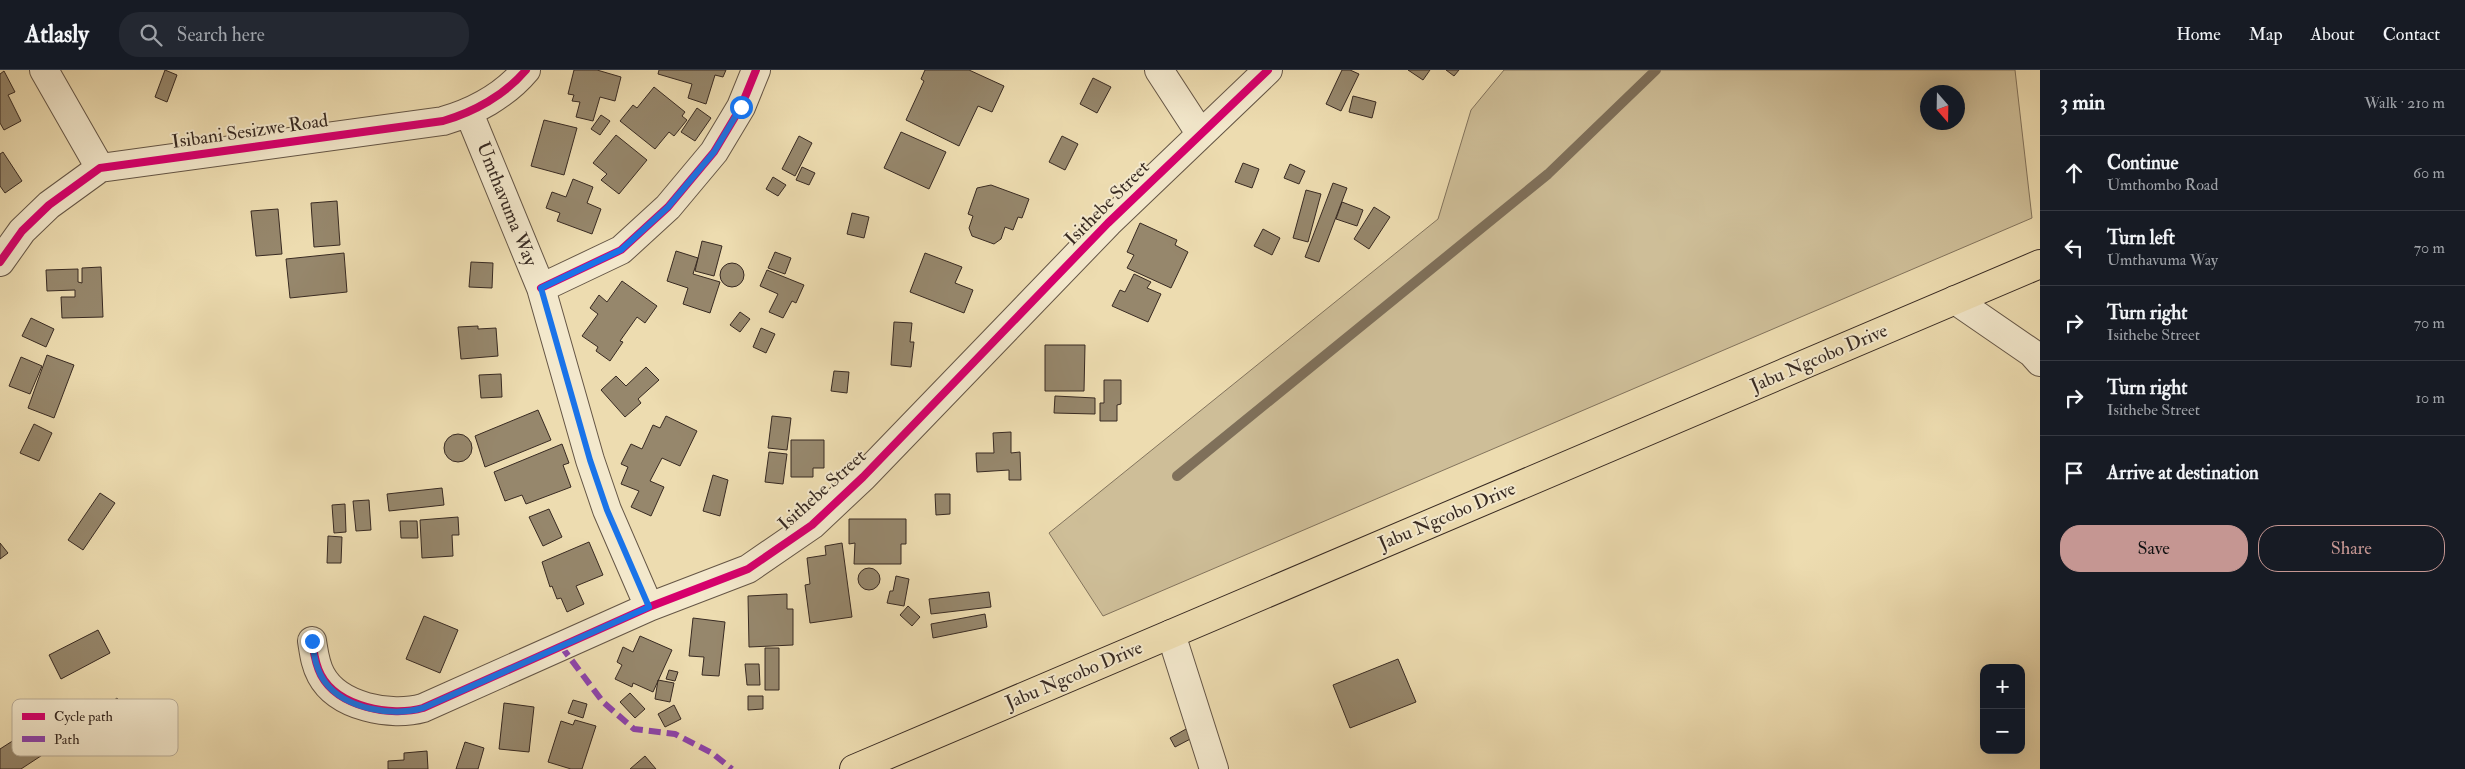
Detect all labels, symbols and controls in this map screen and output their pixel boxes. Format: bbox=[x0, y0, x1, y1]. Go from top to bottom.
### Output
search box bbox=[119, 12, 469, 57]
text: Atlasly bbox=[25, 19, 89, 50]
icon: search bbox=[137, 21, 165, 49]
text: Search here bbox=[177, 23, 265, 47]
text: Home bbox=[2176, 23, 2221, 46]
text: Map bbox=[2249, 23, 2283, 46]
text: About bbox=[2311, 23, 2355, 46]
text: Contact bbox=[2383, 23, 2440, 46]
north arrow bbox=[1920, 85, 1965, 130]
text: 3 min bbox=[2060, 89, 2105, 116]
text: Walk · 210 m bbox=[2364, 93, 2445, 113]
route start bbox=[730, 96, 753, 119]
street label: Isibani Sesizwe Road bbox=[170, 108, 330, 154]
street label: Umthavuma Way bbox=[471, 138, 543, 270]
text: Continue bbox=[2107, 151, 2178, 175]
street label: Isithebe Street bbox=[1060, 156, 1154, 250]
icon: ahead bbox=[2060, 159, 2088, 187]
text: 60 m bbox=[2413, 163, 2445, 183]
text: Umthombo Road bbox=[2107, 175, 2218, 195]
text: Turn left bbox=[2107, 226, 2175, 250]
icon: left bbox=[2060, 234, 2088, 262]
text: 70 m bbox=[2414, 238, 2445, 258]
text: Umthavuma Way bbox=[2107, 250, 2218, 270]
text: Turn right bbox=[2107, 301, 2187, 325]
icon: right bbox=[2060, 309, 2088, 337]
text: 70 m bbox=[2414, 313, 2445, 333]
street label: Jabu Ngcobo Drive bbox=[1746, 318, 1891, 398]
text: Isithebe Street bbox=[2107, 325, 2200, 345]
text: Turn right bbox=[2107, 376, 2187, 400]
icon: right bbox=[2060, 384, 2088, 412]
text: 10 m bbox=[2415, 388, 2445, 408]
text: Isithebe Street bbox=[2107, 400, 2200, 420]
street label: Isithebe Street bbox=[773, 444, 871, 536]
icon: arrive bbox=[2060, 459, 2088, 487]
text: Arrive at destination bbox=[2107, 461, 2259, 485]
street label: Jabu Ngcobo Drive bbox=[1374, 476, 1519, 556]
button: Save bbox=[2060, 525, 2248, 572]
button: Share bbox=[2258, 525, 2445, 572]
route end bbox=[301, 630, 324, 653]
street label: Jabu Ngcobo Drive bbox=[1001, 635, 1146, 715]
map controls bbox=[1980, 664, 2025, 754]
button: + bbox=[1980, 664, 2025, 709]
legend bbox=[12, 699, 178, 756]
text: Cycle path bbox=[54, 708, 114, 726]
button: − bbox=[1980, 709, 2025, 754]
text: Path bbox=[54, 731, 80, 748]

